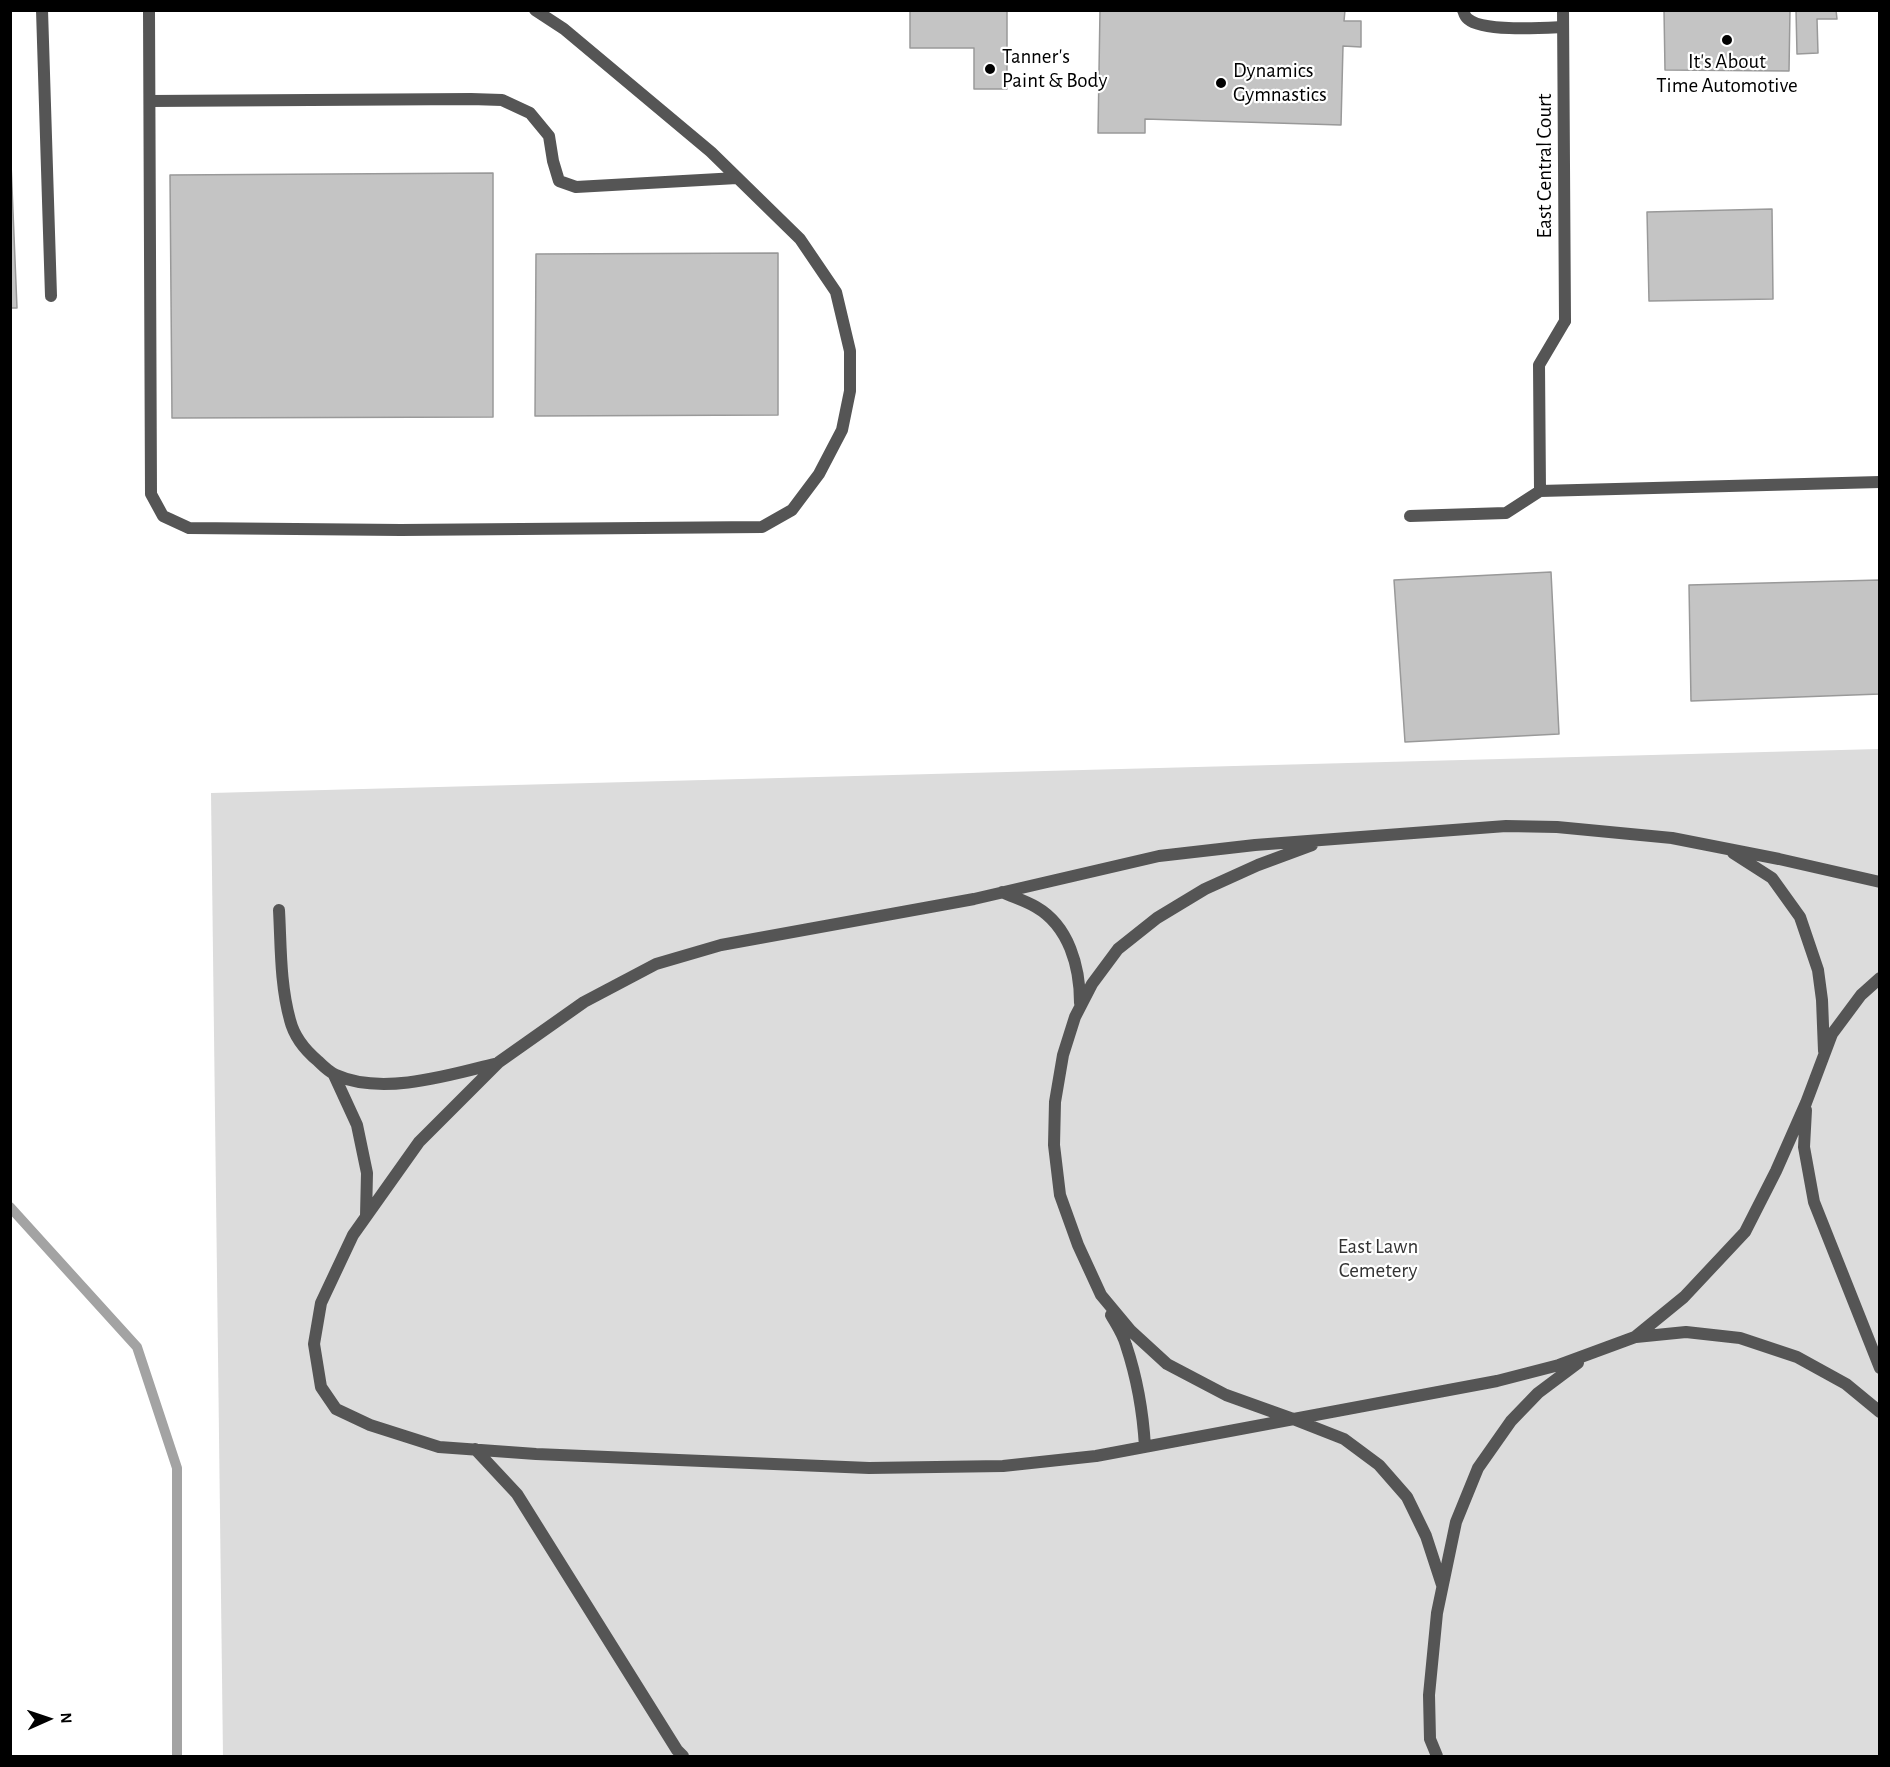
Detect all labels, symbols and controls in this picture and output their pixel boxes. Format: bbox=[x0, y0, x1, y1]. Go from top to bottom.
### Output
marker: It's About Time Automotive bbox=[1720, 33, 1734, 47]
place label: Tanner's Paint & Body bbox=[1002, 44, 1107, 94]
place label: It's About Time Automotive bbox=[1656, 49, 1798, 99]
place label: Dynamics Gymnastics bbox=[1233, 58, 1327, 108]
marker: Tanner's Paint & Body bbox=[983, 62, 997, 76]
marker: Dynamics Gymnastics bbox=[1214, 76, 1228, 90]
street label: East Central Court bbox=[1532, 94, 1558, 238]
park label: East Lawn Cemetery bbox=[1338, 1234, 1418, 1284]
north arrow bbox=[18, 1689, 78, 1749]
text: N bbox=[58, 1712, 74, 1724]

